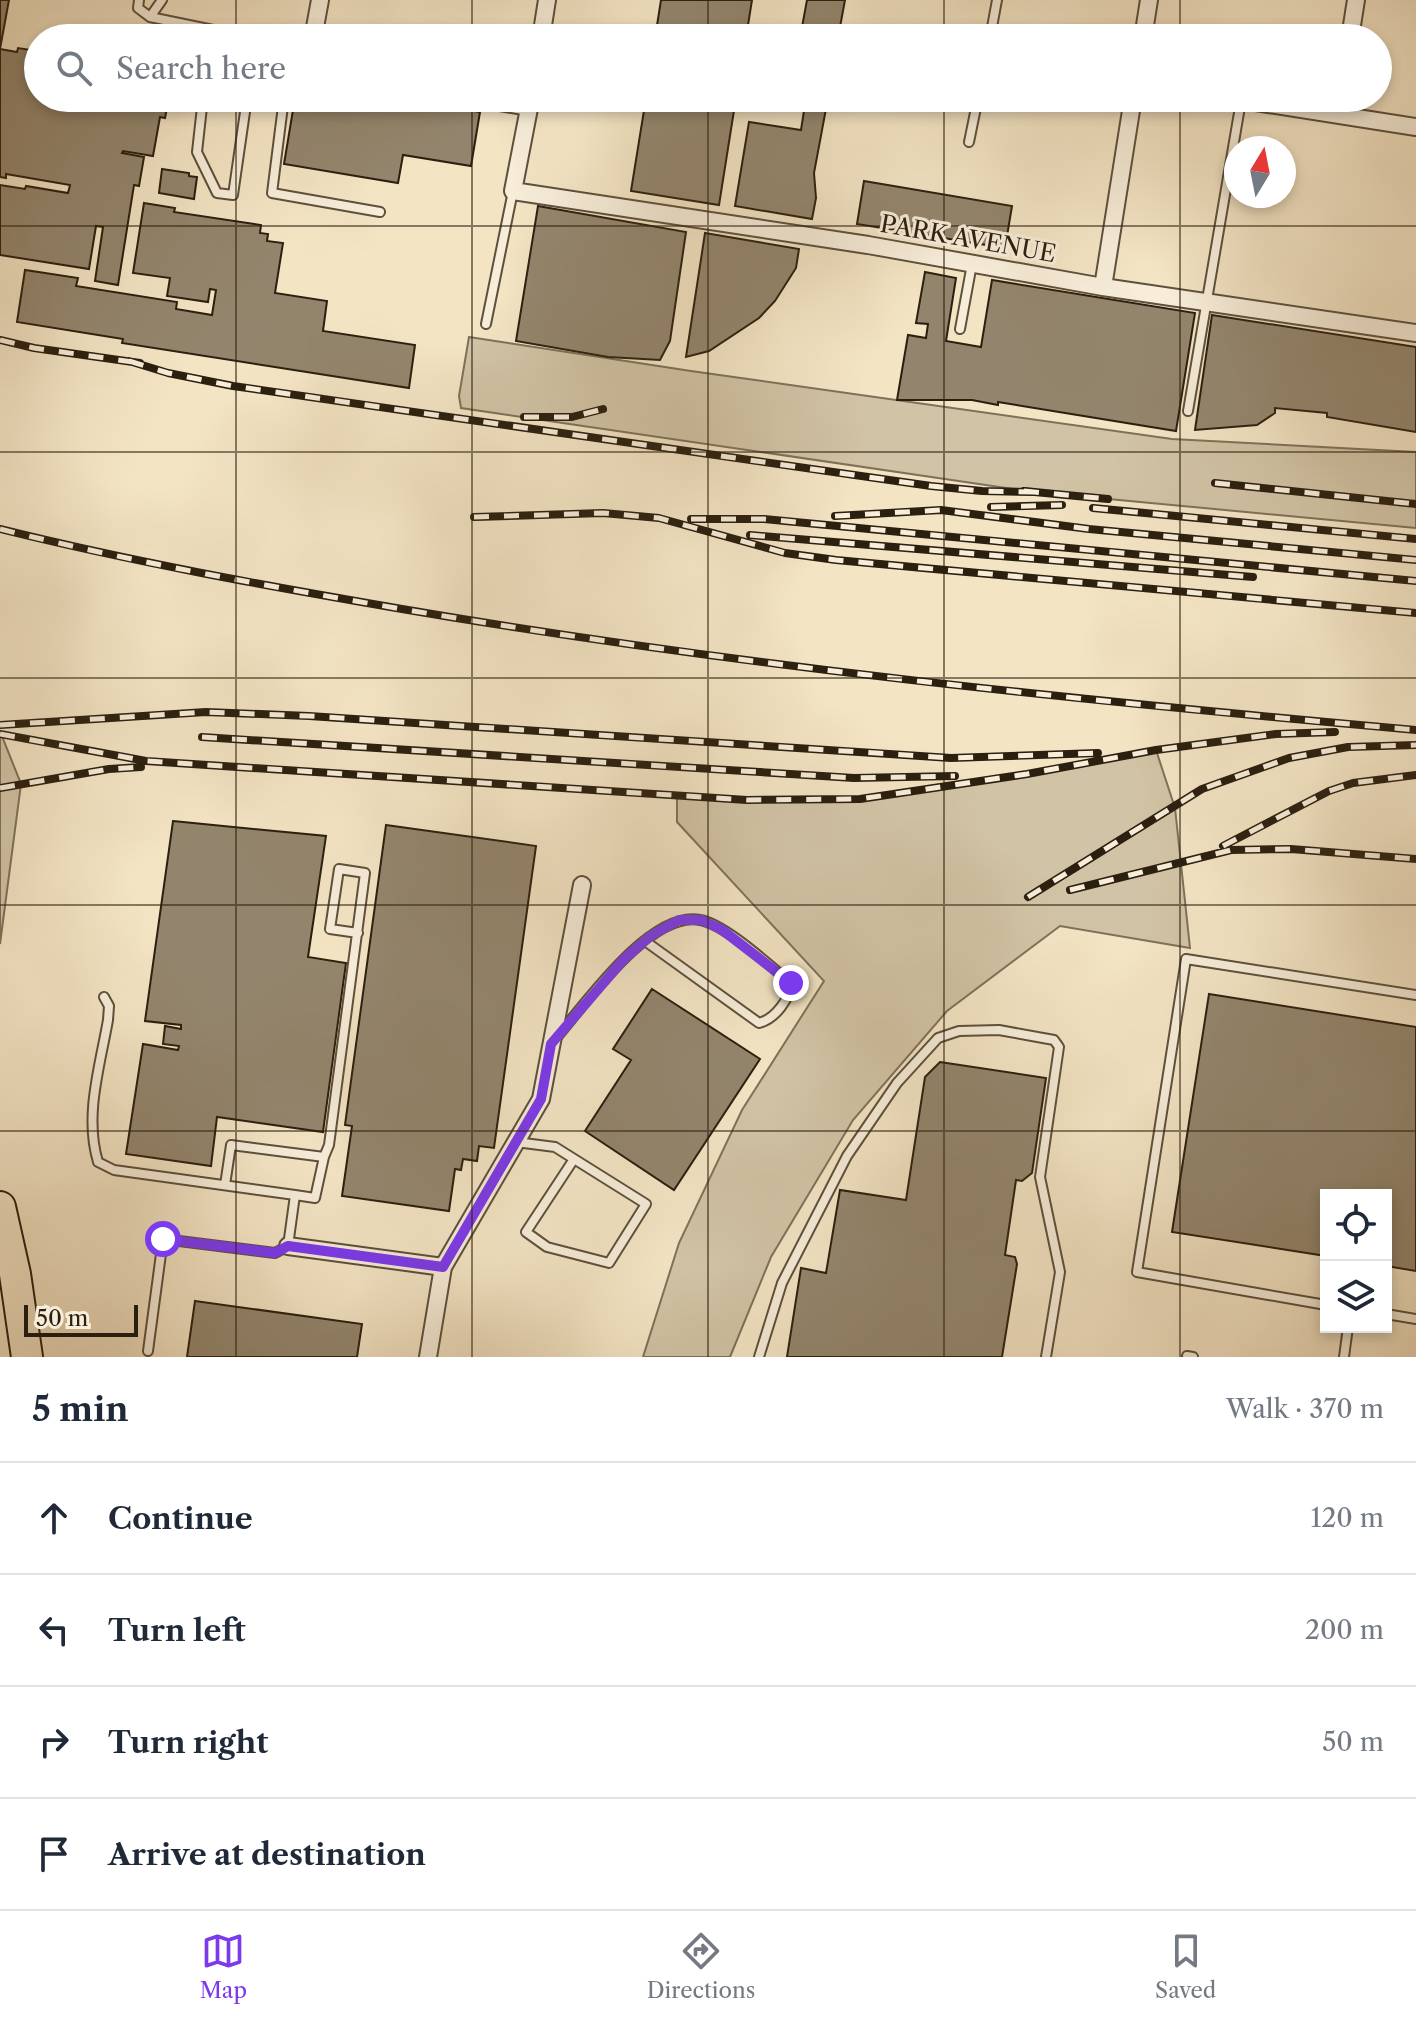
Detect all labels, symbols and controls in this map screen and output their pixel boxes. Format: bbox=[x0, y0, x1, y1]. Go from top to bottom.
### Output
search box bbox=[24, 24, 1392, 112]
icon: search bbox=[52, 46, 96, 90]
text: Search here bbox=[116, 50, 286, 87]
north arrow bbox=[1224, 136, 1296, 208]
street label: PARK AVENUE bbox=[878, 209, 1058, 268]
route end bbox=[773, 965, 809, 1001]
map controls bbox=[1320, 1189, 1392, 1333]
button: locate bbox=[1320, 1189, 1392, 1261]
route start bbox=[145, 1221, 181, 1257]
button: layers bbox=[1320, 1261, 1392, 1333]
scale bar bbox=[24, 1301, 138, 1337]
text: 50 m bbox=[36, 1305, 88, 1332]
text: 5 min bbox=[32, 1388, 129, 1430]
text: Walk · 370 m bbox=[1226, 1393, 1384, 1425]
icon: ahead bbox=[32, 1496, 76, 1540]
text: Continue bbox=[108, 1500, 253, 1537]
text: 120 m bbox=[1310, 1502, 1384, 1534]
icon: left bbox=[32, 1608, 76, 1652]
text: Turn left bbox=[108, 1612, 245, 1649]
text: 200 m bbox=[1305, 1614, 1384, 1646]
icon: right bbox=[32, 1720, 76, 1764]
text: Turn right bbox=[108, 1724, 268, 1761]
text: 50 m bbox=[1322, 1726, 1384, 1758]
icon: arrive bbox=[32, 1832, 76, 1876]
text: Arrive at destination bbox=[108, 1836, 426, 1873]
tab: Map bbox=[200, 1929, 247, 2004]
tab: Directions bbox=[647, 1929, 755, 2004]
tab: Saved bbox=[1155, 1929, 1216, 2004]

